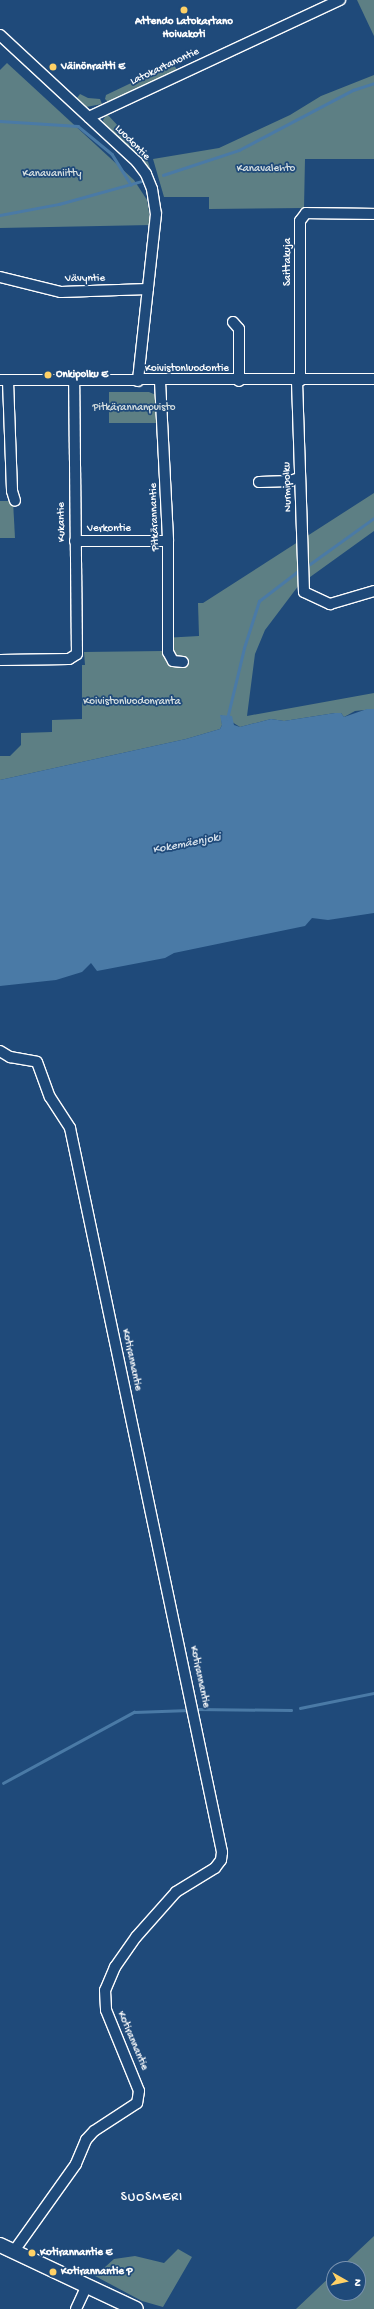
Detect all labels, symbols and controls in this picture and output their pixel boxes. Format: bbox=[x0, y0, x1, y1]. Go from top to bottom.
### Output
marker: Attendo Latokartano Hoivakoti bbox=[179, 5, 189, 15]
place label: Attendo Latokartano Hoivakoti bbox=[135, 16, 233, 42]
street label: Latokartanontie bbox=[128, 45, 202, 89]
place label: Väinönraitti E bbox=[61, 60, 125, 74]
marker: Väinönraitti E bbox=[48, 62, 58, 72]
street label: Luodontie bbox=[111, 122, 153, 164]
park label: Kanavalehto bbox=[237, 162, 295, 176]
park label: Kanavaniitty bbox=[23, 167, 81, 181]
street label: Saittakuja bbox=[281, 238, 295, 286]
street label: Vävyntie bbox=[65, 272, 105, 286]
street label: Koivistonluodontie bbox=[145, 362, 229, 376]
place label: Onkipolku E bbox=[56, 368, 108, 382]
marker: Onkipolku E bbox=[43, 370, 53, 380]
park label: Pitkärannanpuisto bbox=[93, 401, 175, 415]
street label: Nurmipolku bbox=[281, 462, 295, 512]
street label: Pitkärannantie bbox=[147, 483, 163, 551]
street label: Kukantie bbox=[55, 502, 69, 542]
street label: Verkontie bbox=[87, 522, 131, 536]
park label: Koivistonluodonranta bbox=[83, 695, 181, 709]
water label: Kokemäenjoki bbox=[152, 831, 222, 859]
street label: Kotirannantie bbox=[118, 1328, 144, 1392]
street label: Kotirannantie bbox=[186, 1645, 212, 1709]
street label: Kotirannantie bbox=[114, 2009, 150, 2073]
district label: SUOSMERI bbox=[121, 2190, 183, 2206]
place label: Kotirannantie E bbox=[40, 2246, 112, 2260]
marker: Kotirannantie E bbox=[27, 2248, 37, 2258]
north arrow bbox=[326, 2261, 366, 2301]
place label: Kotirannantie P bbox=[61, 2265, 133, 2279]
marker: Kotirannantie P bbox=[48, 2267, 58, 2277]
text: N bbox=[350, 2278, 363, 2287]

